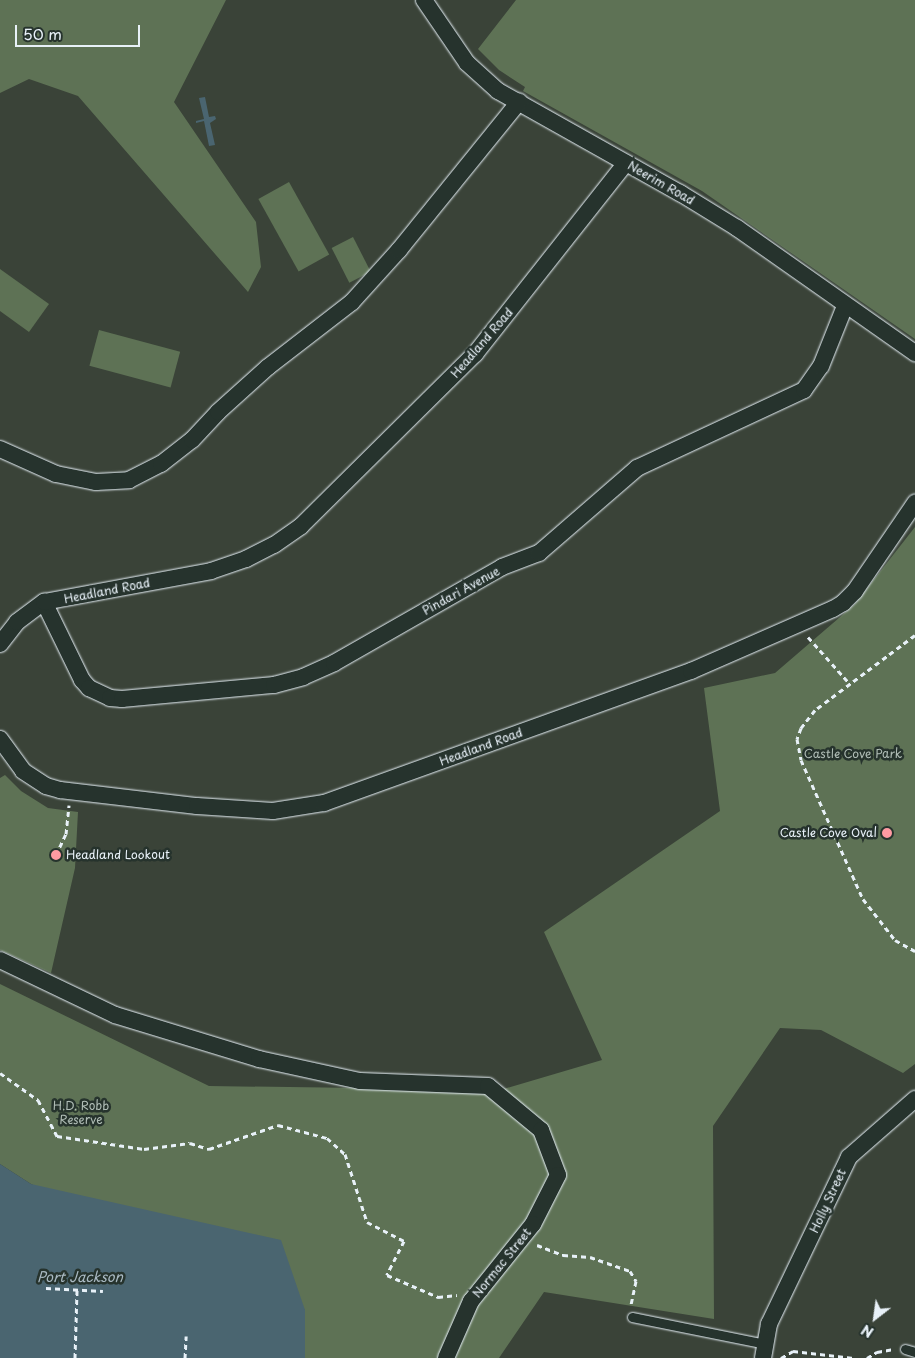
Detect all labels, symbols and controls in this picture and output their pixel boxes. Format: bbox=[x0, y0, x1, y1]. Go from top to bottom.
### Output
scale bar bbox=[18, 15, 142, 47]
text: 50 m bbox=[23, 22, 62, 45]
street label: Neerim Road bbox=[625, 158, 697, 208]
street label: Headland Road bbox=[448, 305, 516, 381]
street label: Pindari Avenue bbox=[420, 564, 502, 618]
street label: Headland Road bbox=[62, 576, 152, 606]
street label: Headland Road bbox=[437, 725, 525, 769]
park label: Castle Cove Park bbox=[803, 747, 903, 761]
place label: Castle Cove Oval bbox=[779, 826, 877, 840]
marker: Castle Cove Oval bbox=[881, 827, 893, 839]
place label: Headland Lookout bbox=[66, 848, 170, 862]
marker: Headland Lookout bbox=[50, 849, 62, 861]
park label: H.D. Robb Reserve bbox=[53, 1099, 109, 1127]
street label: Holly Street bbox=[807, 1167, 849, 1235]
street label: Normac Street bbox=[470, 1225, 534, 1301]
water label: Port Jackson bbox=[37, 1269, 123, 1285]
north arrow bbox=[850, 1293, 900, 1343]
text: N bbox=[857, 1320, 877, 1343]

